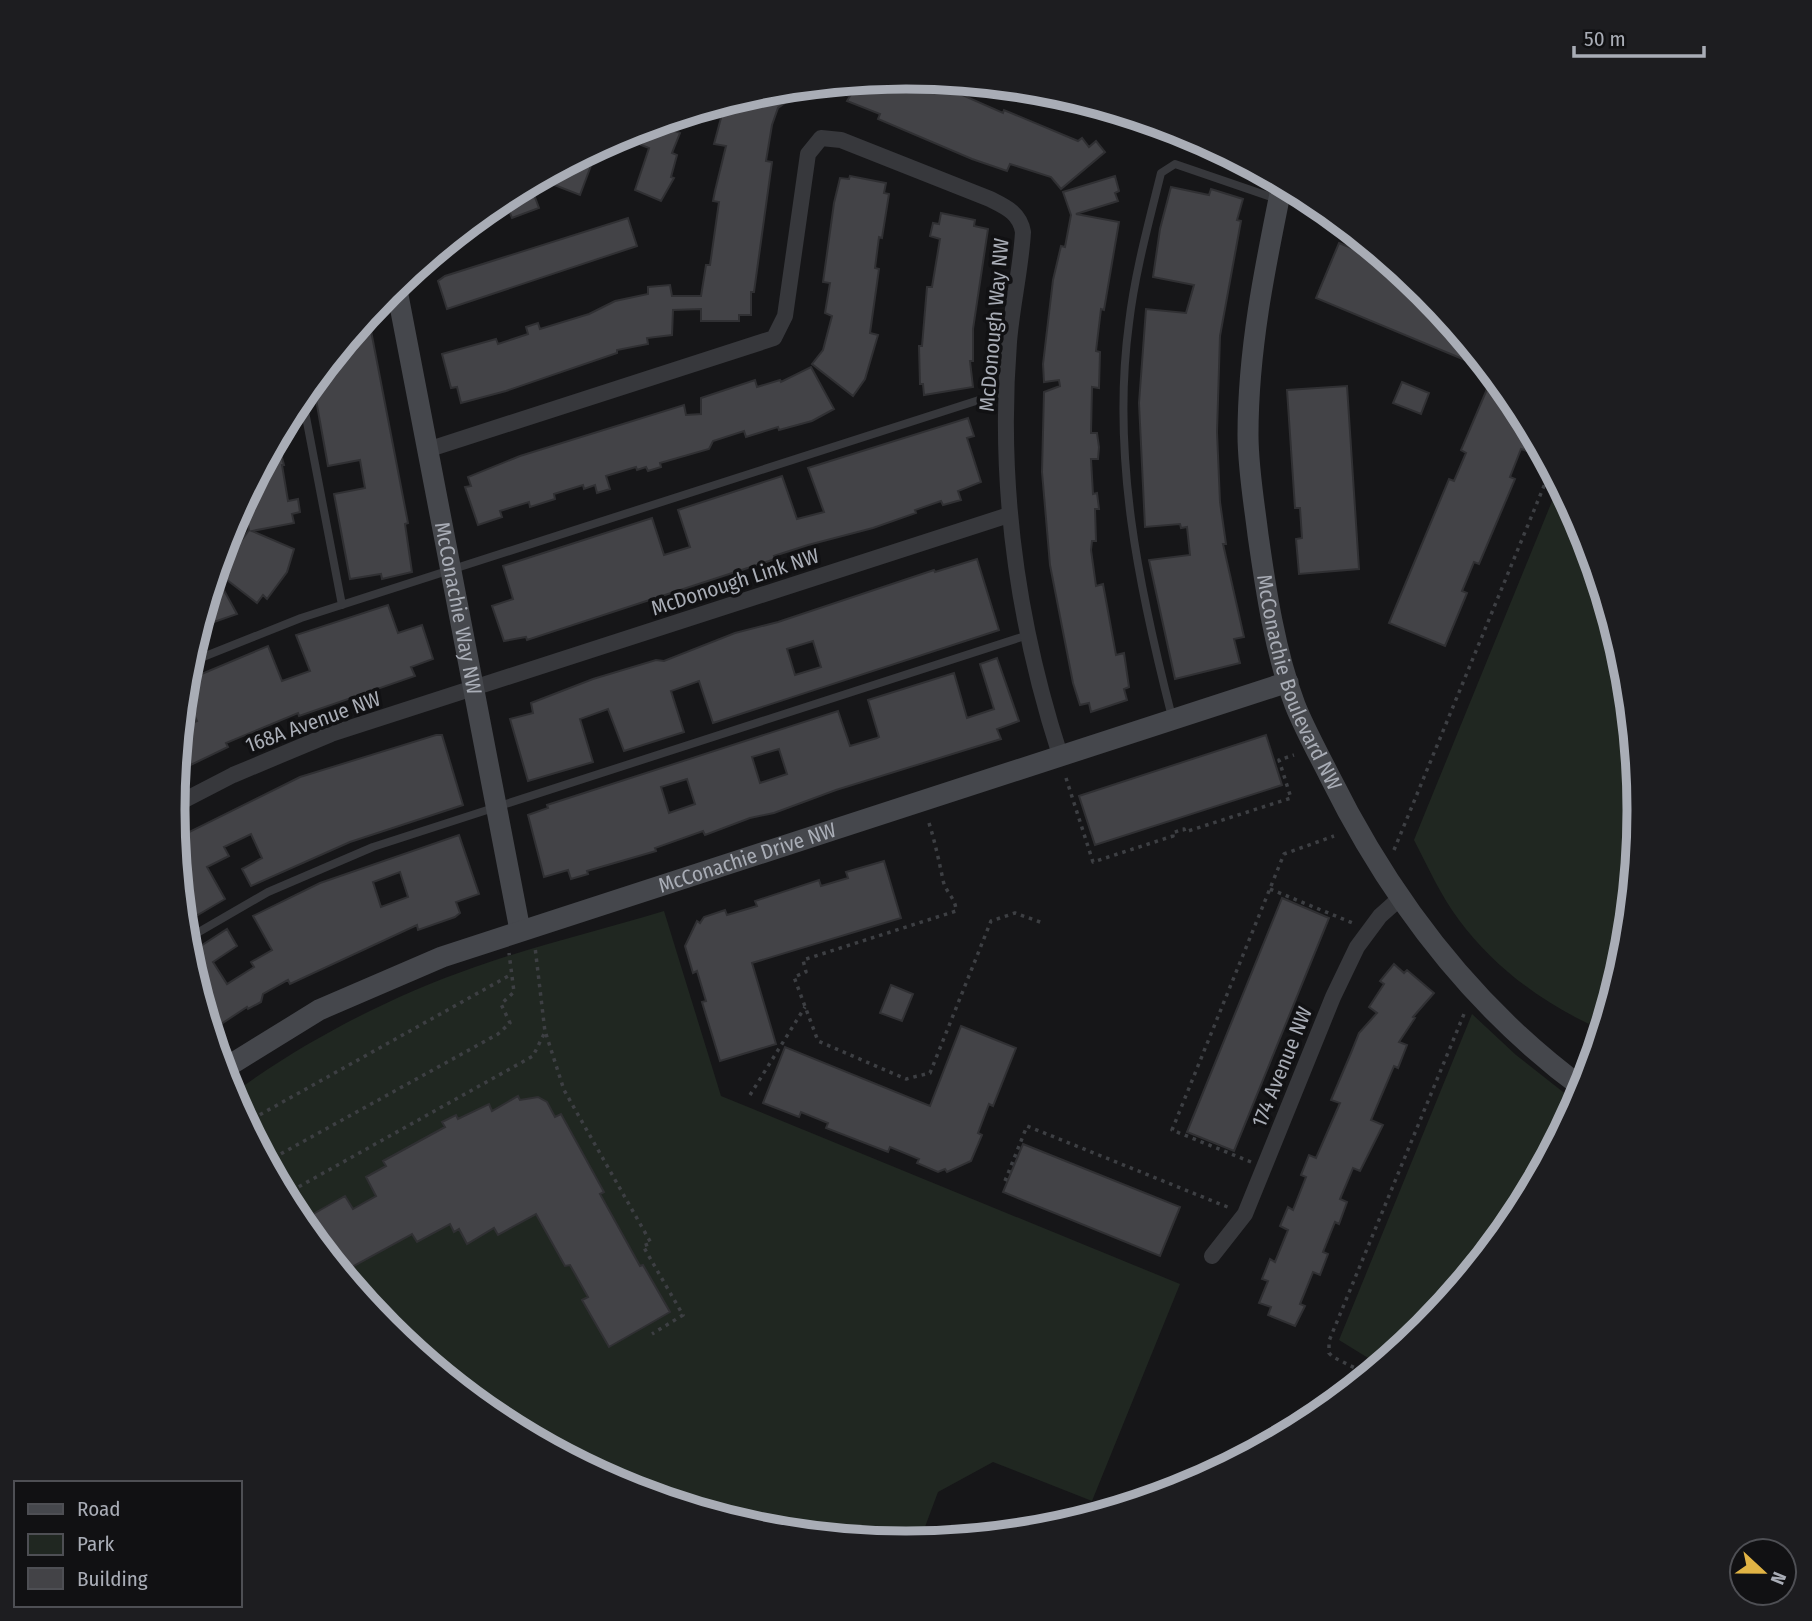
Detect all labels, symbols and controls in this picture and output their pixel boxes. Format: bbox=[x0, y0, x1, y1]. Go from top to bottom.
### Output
scale bar bbox=[1574, 14, 1703, 58]
text: 50 m bbox=[1584, 26, 1626, 52]
street label: McDonough Way NW bbox=[973, 237, 1015, 413]
street label: McConachie Way NW bbox=[429, 520, 487, 697]
street label: McDonough Link NW bbox=[648, 543, 822, 621]
street label: McConachie Boulevard NW bbox=[1251, 572, 1348, 795]
street label: 168A Avenue NW bbox=[242, 685, 384, 758]
street label: McConachie Drive NW bbox=[655, 817, 840, 899]
street label: 174 Avenue NW bbox=[1246, 1003, 1318, 1131]
legend bbox=[14, 1481, 242, 1607]
text: Road bbox=[77, 1496, 121, 1522]
text: Park bbox=[77, 1531, 115, 1557]
north arrow bbox=[1728, 1537, 1798, 1607]
text: Building bbox=[77, 1566, 148, 1592]
text: N bbox=[1766, 1569, 1791, 1588]

